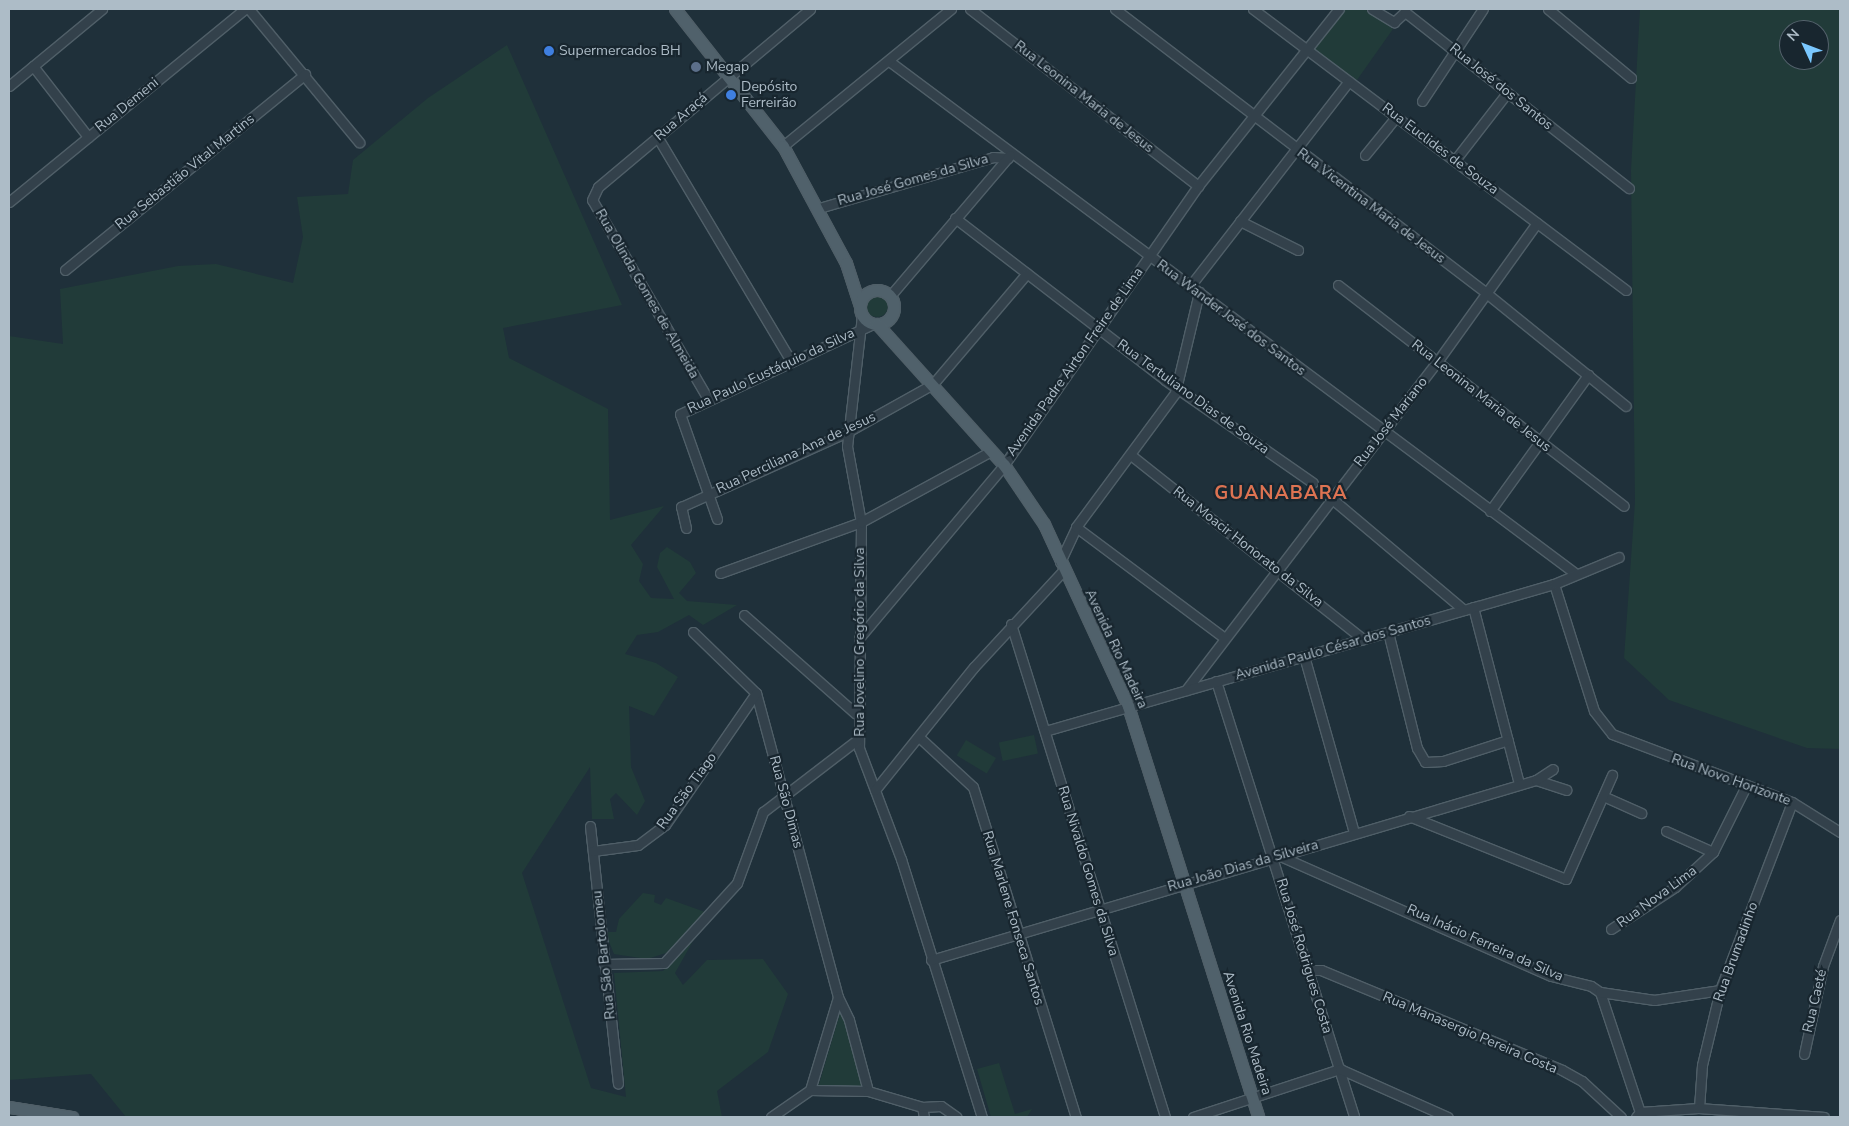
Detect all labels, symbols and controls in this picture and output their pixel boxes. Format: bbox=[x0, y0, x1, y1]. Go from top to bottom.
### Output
north arrow bbox=[1779, 20, 1829, 70]
text: N bbox=[1783, 25, 1804, 45]
street label: Rua Leonina Maria de Jesus bbox=[1011, 37, 1157, 157]
street label: Rua José dos Santos bbox=[1446, 40, 1556, 134]
place label: Supermercados BH bbox=[559, 43, 681, 59]
marker: Supermercados BH bbox=[543, 45, 555, 57]
place label: Megap bbox=[706, 59, 749, 75]
marker: Megap bbox=[690, 61, 702, 73]
street label: Rua Demeni bbox=[92, 74, 162, 136]
place label: Depósito Ferreirão bbox=[741, 79, 797, 111]
street label: Rua Araçá bbox=[651, 89, 711, 145]
marker: Depósito Ferreirão bbox=[725, 89, 737, 101]
street label: Rua Euclides de Souza bbox=[1378, 100, 1502, 198]
street label: Rua Sebastião Vital Martins bbox=[112, 111, 258, 233]
street label: Rua Vicentina Maria de Jesus bbox=[1294, 145, 1448, 267]
street label: Rua José Gomes da Silva bbox=[836, 150, 990, 210]
street label: Rua Olinda Gomes de Almeida bbox=[591, 206, 703, 382]
street label: Rua Wander José dos Santos bbox=[1153, 256, 1309, 380]
street label: Avenida Padre Airton Freire de Lima bbox=[1003, 264, 1147, 460]
street label: Rua Paulo Eustáquio da Silva bbox=[685, 325, 857, 417]
street label: Rua Tertuliano Dias de Souza bbox=[1114, 336, 1272, 458]
street label: Rua Leonina Maria de Jesus bbox=[1408, 336, 1554, 456]
street label: Rua José Mariano bbox=[1351, 374, 1431, 470]
street label: Rua Perciliana Ana de Jesus bbox=[713, 409, 879, 497]
street label: Rua Moacir Honorato da Silva bbox=[1170, 483, 1326, 611]
district label: GUANABARA bbox=[1213, 483, 1349, 505]
street label: Rua Jovelino Gregório da Silva bbox=[852, 547, 868, 737]
street label: Avenida Rio Madeira bbox=[1081, 587, 1151, 711]
street label: Avenida Paulo César dos Santos bbox=[1233, 612, 1433, 684]
street label: Rua São Tiago bbox=[654, 749, 720, 833]
street label: Rua Novo Horizonte bbox=[1669, 751, 1793, 809]
street label: Rua São Dimas bbox=[766, 754, 806, 850]
street label: Rua Nivaldo Gomes da Silva bbox=[1054, 784, 1122, 958]
street label: Rua Marlene Fonseca Santos bbox=[978, 829, 1048, 1007]
street label: Rua João Dias da Silveira bbox=[1166, 836, 1320, 896]
street label: Rua Nova Lima bbox=[1614, 862, 1700, 932]
street label: Rua José Rodrigues Costa bbox=[1272, 876, 1336, 1036]
street label: Rua São Bartolomeu bbox=[589, 890, 619, 1020]
street label: Rua Brumadinho bbox=[1710, 900, 1762, 1004]
street label: Rua Inácio Ferreira da Silva bbox=[1404, 901, 1566, 985]
street label: Rua Caeté bbox=[1800, 968, 1830, 1034]
street label: Avenida Rio Madeira bbox=[1219, 969, 1275, 1097]
street label: Rua Manasergio Pereira Costa bbox=[1380, 988, 1560, 1078]

